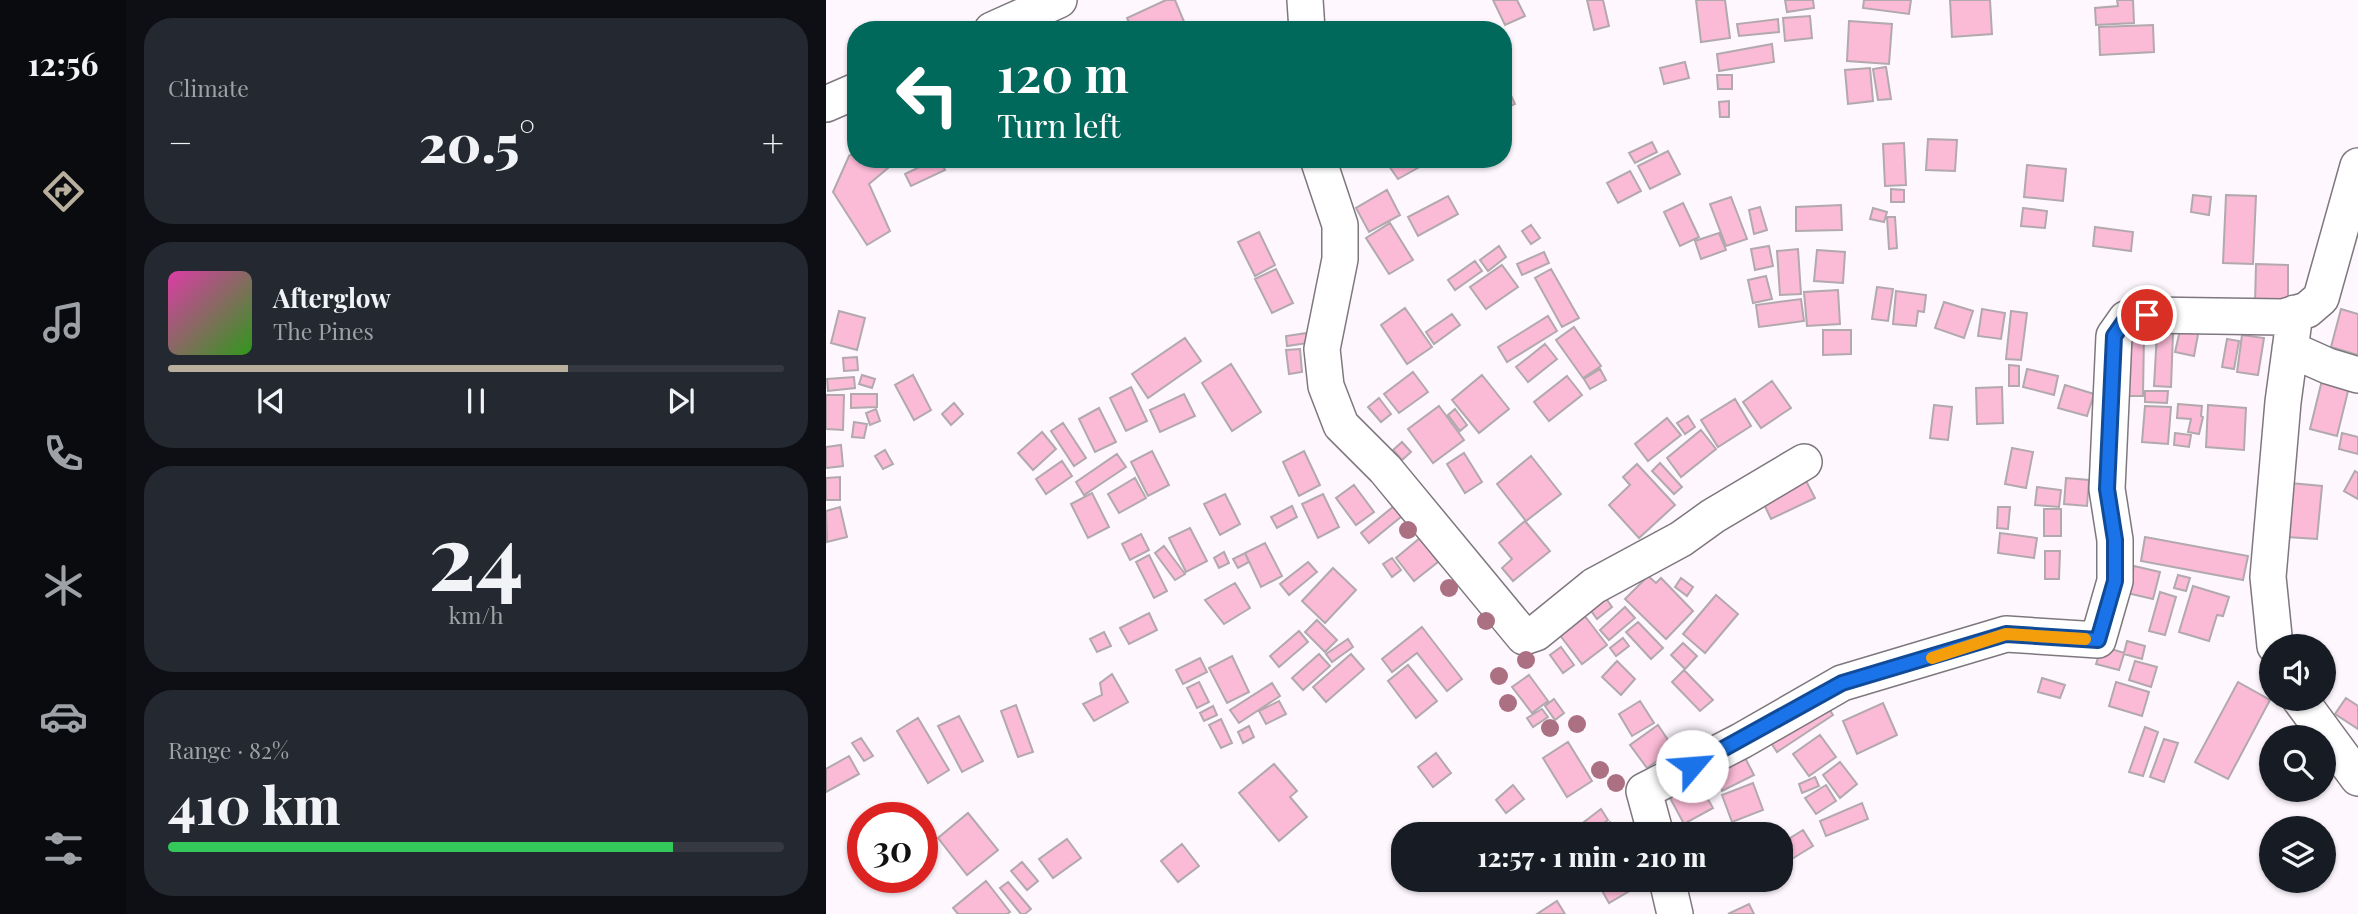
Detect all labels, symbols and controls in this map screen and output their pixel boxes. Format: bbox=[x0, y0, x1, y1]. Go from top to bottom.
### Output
text: 120 m bbox=[997, 40, 1129, 105]
text: 12:56 bbox=[28, 41, 98, 84]
icon: left bbox=[882, 49, 973, 140]
text: Climate bbox=[168, 72, 249, 103]
text: Turn left bbox=[997, 103, 1121, 146]
text: 20.5° bbox=[419, 107, 535, 176]
text: − bbox=[168, 116, 193, 167]
text: + bbox=[762, 116, 784, 167]
icon: directions bbox=[39, 167, 88, 216]
text: Afterglow bbox=[273, 280, 391, 315]
pin bbox=[2117, 285, 2177, 345]
icon: arrive bbox=[2128, 296, 2166, 334]
icon: music bbox=[39, 298, 88, 347]
text: The Pines bbox=[273, 315, 374, 346]
icon: previous bbox=[252, 382, 290, 420]
icon: pause bbox=[457, 382, 495, 420]
icon: next bbox=[662, 382, 700, 420]
icon: phone bbox=[39, 429, 88, 478]
text: 24 bbox=[428, 493, 524, 614]
icon: climate bbox=[39, 561, 88, 610]
text: km/h bbox=[448, 599, 504, 630]
map controls bbox=[2259, 634, 2336, 893]
button: sound bbox=[2259, 634, 2336, 711]
icon: car bbox=[39, 692, 88, 741]
button: search bbox=[2259, 725, 2336, 802]
position arrow bbox=[1655, 729, 1729, 803]
text: Range · 82% bbox=[168, 734, 289, 765]
text: 410 km bbox=[168, 769, 340, 838]
speed limit sign: 30 bbox=[847, 802, 938, 893]
button: layers bbox=[2259, 816, 2336, 893]
icon: filters bbox=[39, 824, 88, 873]
text: 12:57 · 1 min · 210 m bbox=[1478, 839, 1706, 874]

